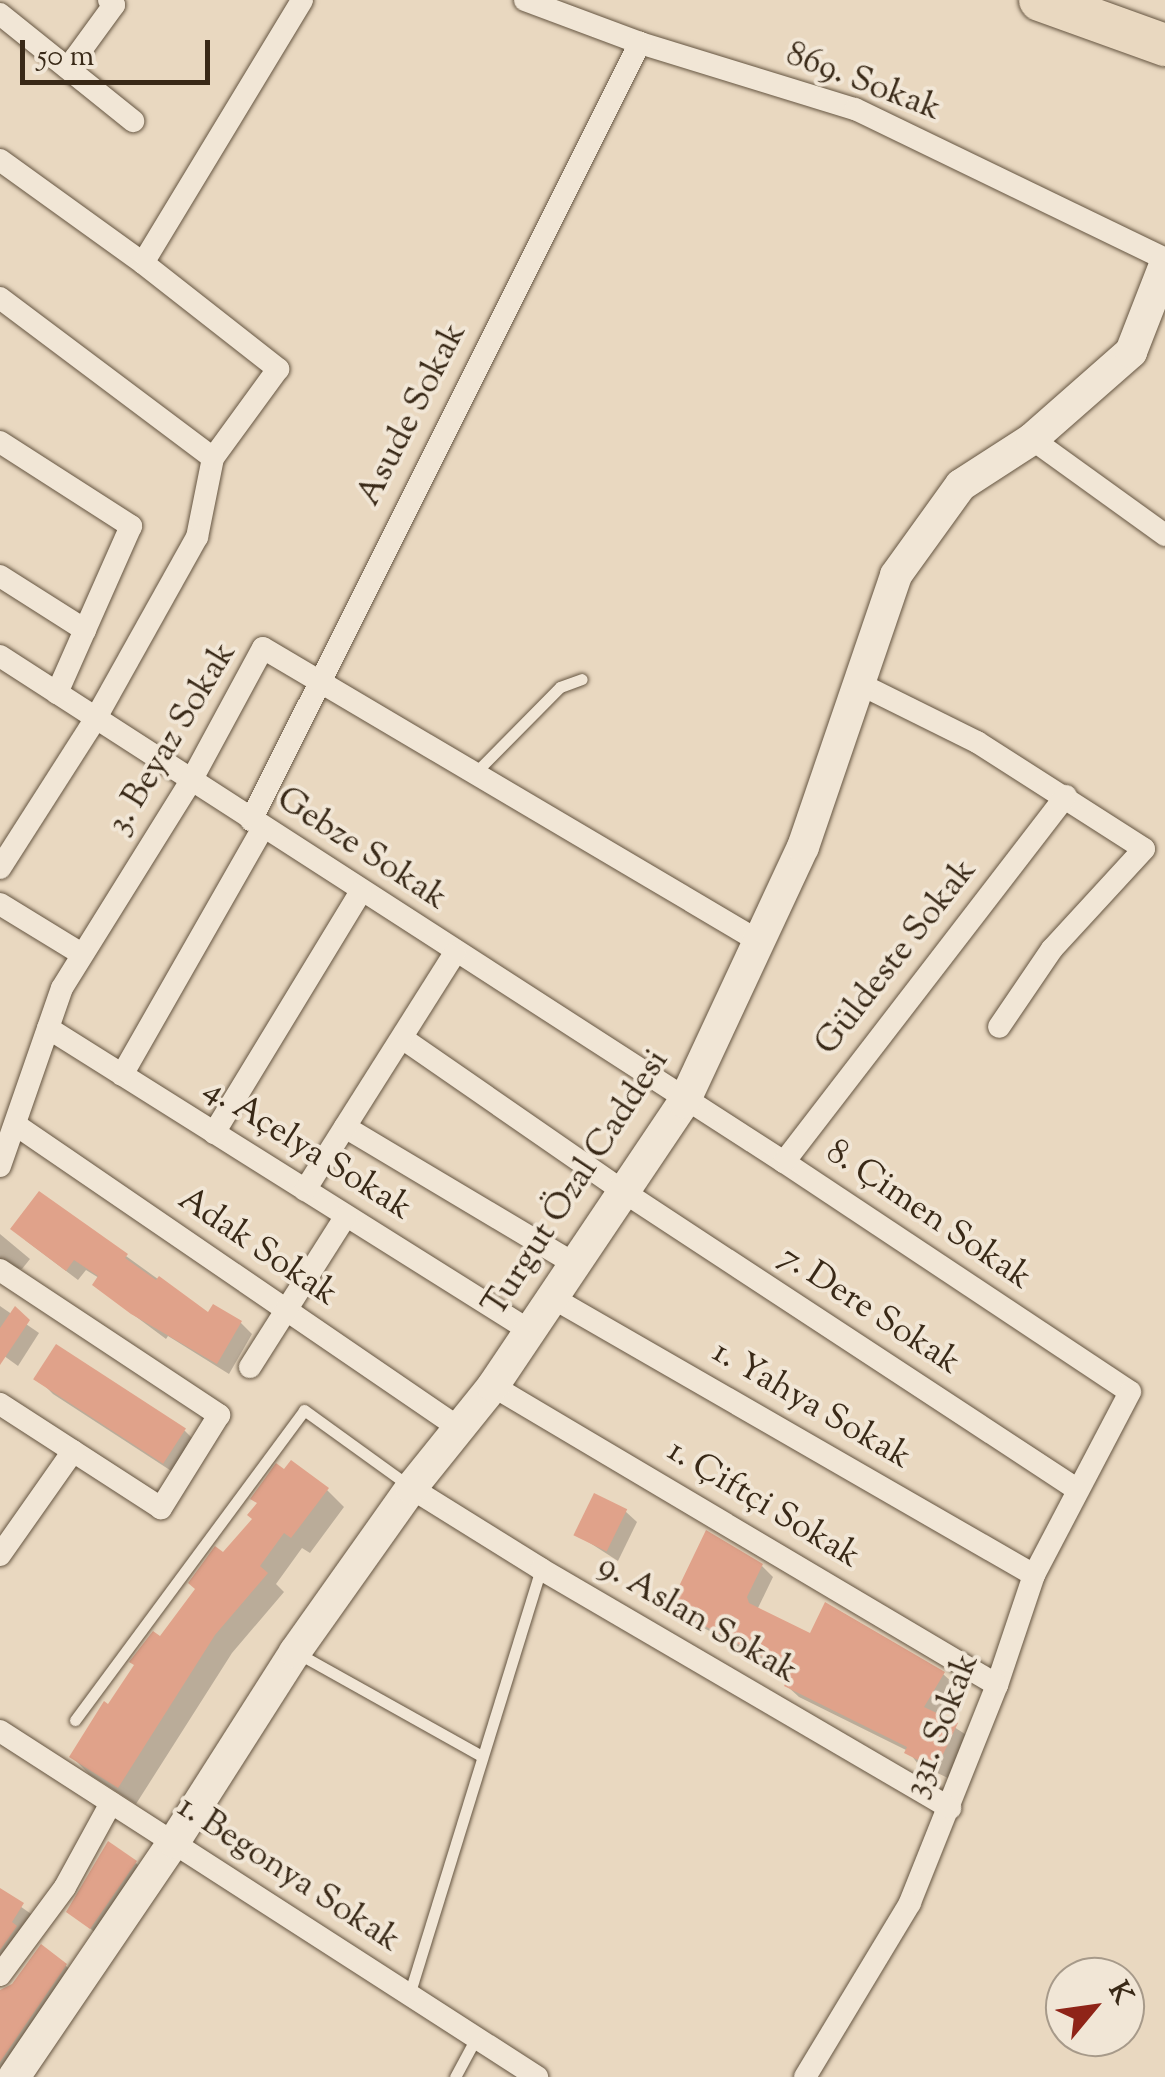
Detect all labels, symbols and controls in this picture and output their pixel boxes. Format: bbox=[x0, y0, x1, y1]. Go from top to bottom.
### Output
scale bar bbox=[25, 20, 215, 82]
street label: 869. Sokak bbox=[780, 34, 946, 132]
text: 50 m bbox=[37, 36, 94, 79]
street label: Asude Sokak bbox=[349, 317, 477, 513]
street label: 3. Beyaz Sokak bbox=[99, 635, 247, 843]
street label: Gebze Sokak bbox=[268, 779, 454, 921]
street label: Güldeste Sokak bbox=[807, 851, 987, 1065]
street label: Turgut Özal Caddesi bbox=[475, 1043, 679, 1325]
street label: 4. Açelya Sokak bbox=[195, 1069, 419, 1231]
street label: 8. Çimen Sokak bbox=[818, 1132, 1038, 1300]
street label: Adak Sokak bbox=[169, 1179, 345, 1317]
street label: 7. Dere Sokak bbox=[771, 1237, 967, 1385]
street label: 1. Yahya Sokak bbox=[704, 1332, 918, 1480]
street label: 1. Çiftçi Sokak bbox=[659, 1431, 867, 1579]
street label: 9. Aslan Sokak bbox=[590, 1546, 804, 1694]
street label: 331. Sokak bbox=[896, 1648, 990, 1804]
street label: 1. Begonya Sokak bbox=[169, 1787, 407, 1963]
north arrow bbox=[1045, 1957, 1145, 2057]
text: K bbox=[1097, 1975, 1142, 2012]

